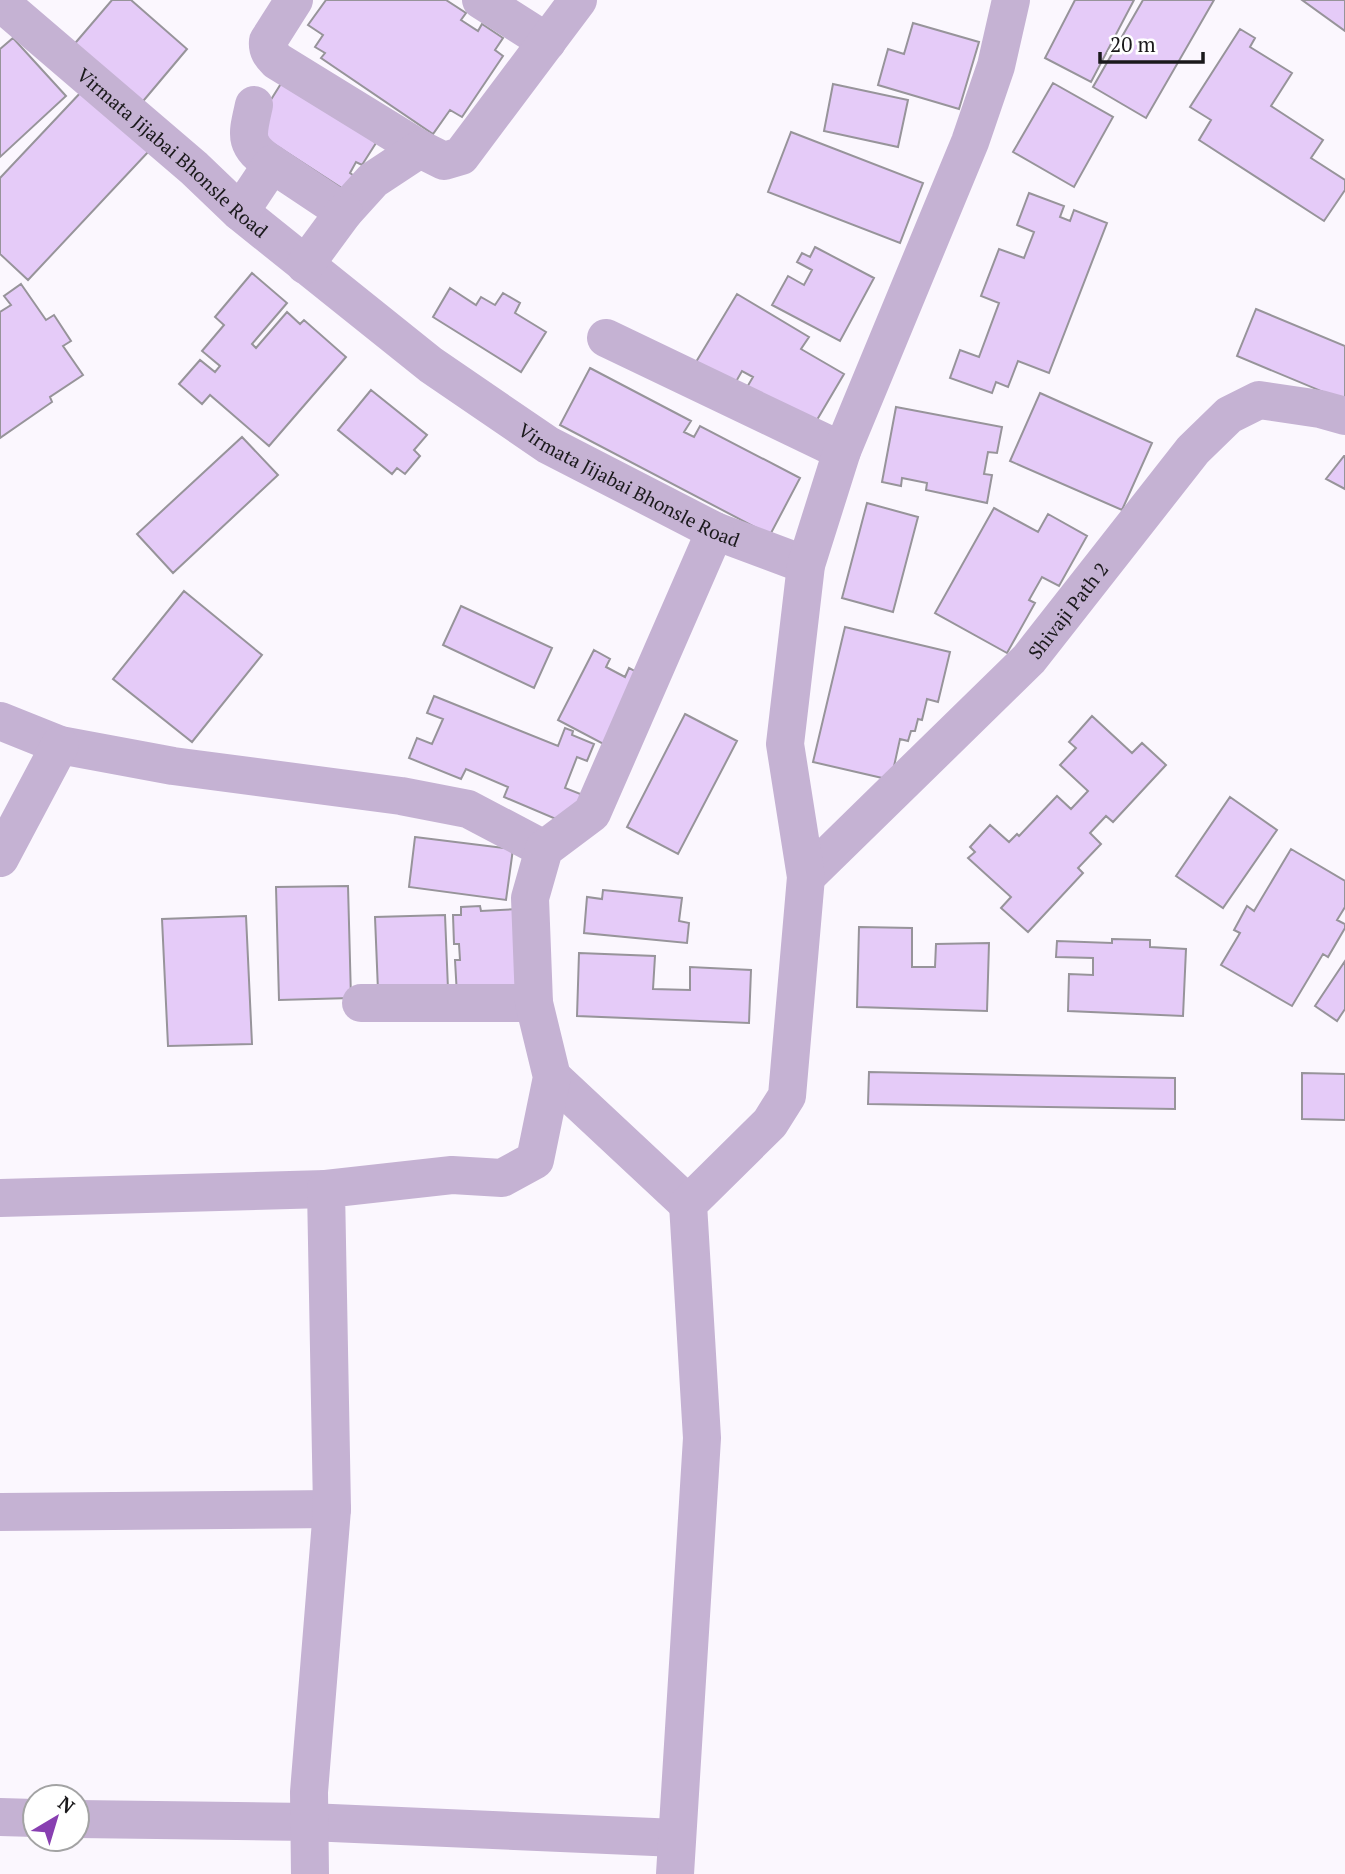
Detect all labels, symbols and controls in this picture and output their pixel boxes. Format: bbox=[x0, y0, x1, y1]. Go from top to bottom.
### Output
scale bar bbox=[1100, 21, 1203, 65]
text: 20 m bbox=[1110, 30, 1156, 58]
street label: Virmata Jijabai Bhonsle Road bbox=[72, 61, 274, 243]
street label: Virmata Jijabai Bhonsle Road bbox=[514, 416, 744, 552]
street label: Shivaji Path 2 bbox=[1022, 557, 1113, 663]
north arrow bbox=[21, 1783, 91, 1853]
text: N bbox=[53, 1790, 81, 1819]

